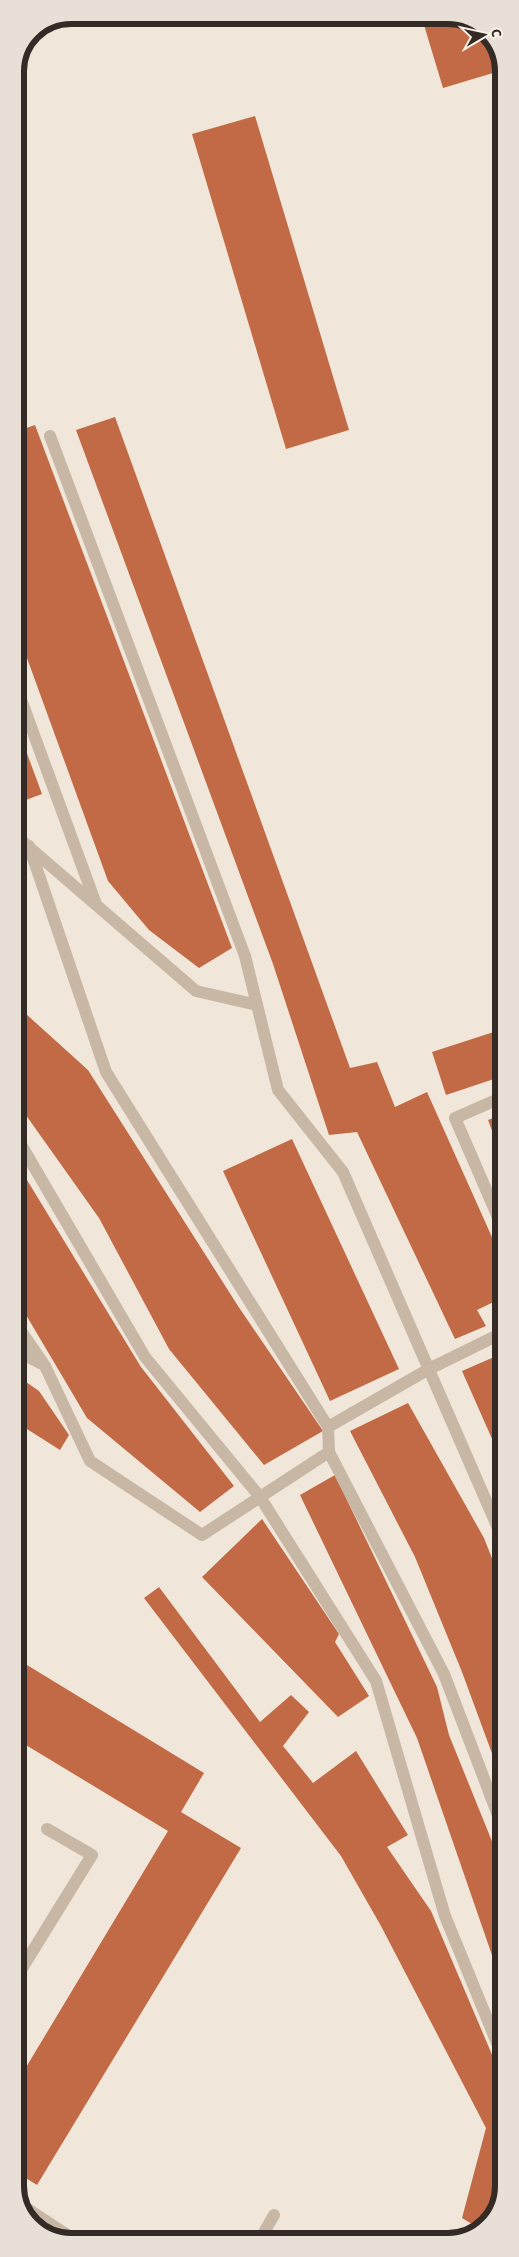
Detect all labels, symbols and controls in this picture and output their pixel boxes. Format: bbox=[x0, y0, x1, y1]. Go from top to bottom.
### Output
north arrow bbox=[459, 10, 509, 60]
text: С bbox=[485, 28, 506, 39]

